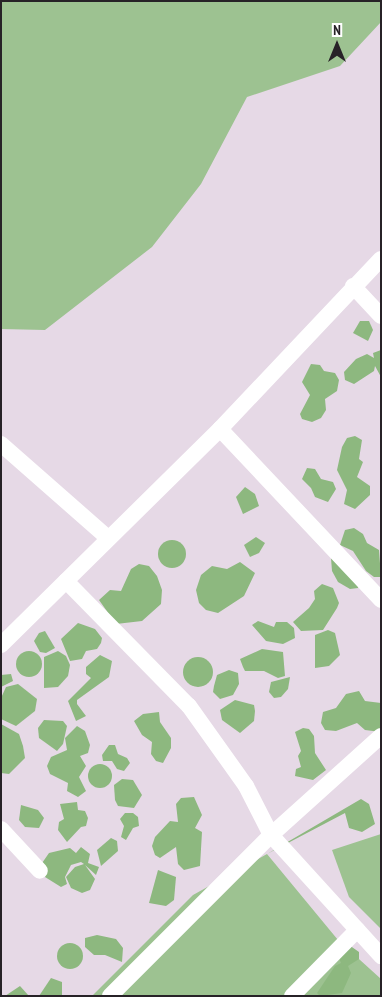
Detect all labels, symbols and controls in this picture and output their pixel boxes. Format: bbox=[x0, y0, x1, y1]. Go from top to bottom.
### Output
north arrow bbox=[312, 20, 362, 70]
text: N bbox=[333, 21, 341, 39]

